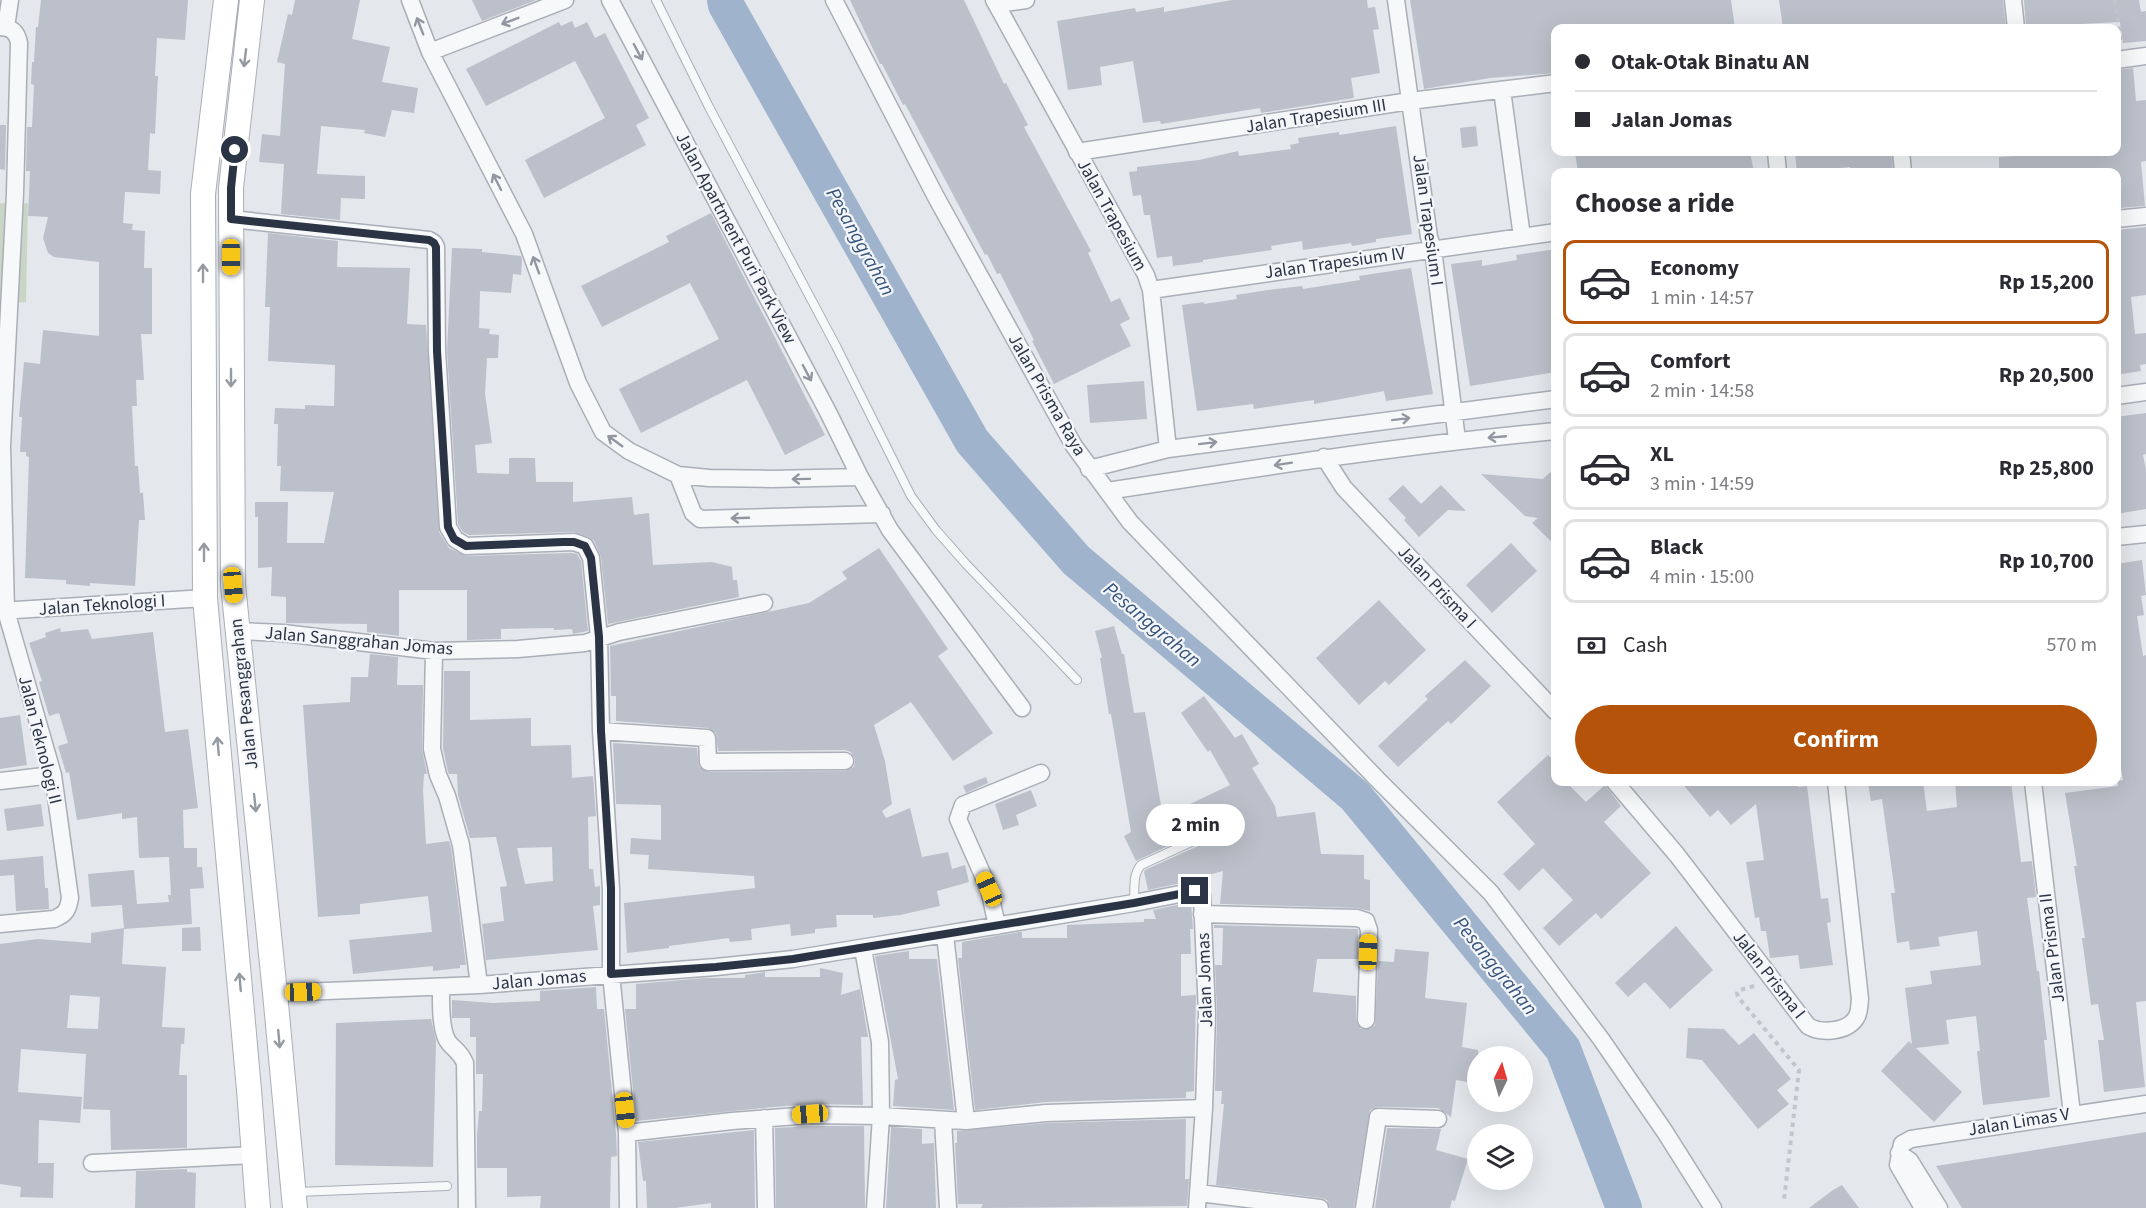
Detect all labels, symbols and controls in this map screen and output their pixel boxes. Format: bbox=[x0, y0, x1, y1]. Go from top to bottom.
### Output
one-way arrow bbox=[501, 16, 520, 27]
one-way arrow bbox=[414, 17, 425, 36]
one-way arrow bbox=[633, 42, 644, 60]
text: Otak-Otak Binatu AN bbox=[1611, 46, 1810, 78]
one-way arrow bbox=[240, 48, 251, 68]
street label: Jalan Trapesium III bbox=[1244, 93, 1388, 139]
text: Jalan Jomas bbox=[1611, 104, 1732, 136]
street label: Jalan Apartment Puri Park View bbox=[670, 128, 803, 348]
route start bbox=[221, 136, 248, 163]
street label: Jalan Trapesium I bbox=[1406, 153, 1450, 287]
street label: Jalan Trapesium bbox=[1071, 155, 1153, 275]
one-way arrow bbox=[491, 173, 502, 191]
water label: Pesanggrahan bbox=[819, 183, 901, 301]
text: Choose a ride bbox=[1575, 184, 1735, 223]
car bbox=[222, 239, 240, 275]
street label: Jalan Trapesium IV bbox=[1263, 241, 1408, 285]
text: Economy bbox=[1650, 252, 1739, 284]
icon: car bbox=[1578, 255, 1632, 309]
one-way arrow bbox=[529, 257, 540, 275]
one-way arrow bbox=[197, 263, 209, 283]
text: Rp 15,200 bbox=[1999, 266, 2094, 298]
text: 1 min · 14:57 bbox=[1650, 284, 1754, 312]
street label: Jalan Prisma Raya bbox=[1002, 329, 1092, 461]
text: Comfort bbox=[1650, 345, 1731, 377]
icon: car bbox=[1578, 348, 1632, 402]
text: Rp 20,500 bbox=[1999, 359, 2094, 391]
one-way arrow bbox=[801, 364, 813, 381]
one-way arrow bbox=[225, 368, 237, 388]
text: 2 min · 14:58 bbox=[1650, 377, 1754, 405]
one-way arrow bbox=[1391, 413, 1411, 424]
one-way arrow bbox=[1488, 431, 1508, 442]
one-way arrow bbox=[607, 435, 624, 447]
one-way arrow bbox=[1197, 438, 1217, 449]
text: XL bbox=[1650, 438, 1674, 470]
icon: car bbox=[1578, 441, 1632, 495]
text: Rp 25,800 bbox=[1999, 452, 2094, 484]
one-way arrow bbox=[1274, 458, 1293, 469]
text: 3 min · 14:59 bbox=[1650, 470, 1754, 498]
one-way arrow bbox=[792, 473, 812, 484]
one-way arrow bbox=[730, 513, 750, 524]
text: Black bbox=[1650, 531, 1704, 563]
icon: car bbox=[1578, 534, 1632, 588]
street label: Jalan Prisma I bbox=[1392, 540, 1482, 634]
one-way arrow bbox=[198, 542, 210, 562]
text: Rp 10,700 bbox=[1999, 545, 2094, 577]
text: 4 min · 15:00 bbox=[1650, 563, 1754, 591]
car bbox=[222, 566, 244, 604]
water label: Pesanggrahan bbox=[1097, 576, 1207, 674]
street label: Jalan Teknologi I bbox=[38, 588, 166, 622]
street label: Jalan Pesanggrahan bbox=[224, 617, 264, 771]
street label: Jalan Sanggrahan Jomas bbox=[264, 620, 454, 662]
icon: cash bbox=[1575, 629, 1608, 662]
text: Cash bbox=[1623, 629, 1668, 661]
text: 570 m bbox=[2047, 631, 2097, 659]
street label: Jalan Teknologi II bbox=[12, 673, 68, 807]
button: Confirm bbox=[1575, 705, 2097, 774]
one-way arrow bbox=[213, 737, 224, 757]
one-way arrow bbox=[250, 793, 261, 813]
callout: 2 min bbox=[1146, 804, 1244, 846]
text: 2 min bbox=[1171, 811, 1220, 839]
car bbox=[973, 869, 1005, 909]
route end bbox=[1181, 877, 1208, 904]
street label: Jalan Prisma II bbox=[2033, 892, 2071, 1004]
water label: Pesanggrahan bbox=[1446, 911, 1544, 1021]
street label: Jalan Prisma I bbox=[1727, 926, 1811, 1024]
street label: Jalan Jomas bbox=[1191, 932, 1219, 1028]
car bbox=[1358, 934, 1378, 970]
street label: Jalan Jomas bbox=[491, 963, 587, 997]
one-way arrow bbox=[234, 973, 245, 993]
car bbox=[285, 982, 321, 1002]
one-way arrow bbox=[274, 1028, 285, 1048]
north arrow bbox=[1467, 1046, 1533, 1112]
map controls bbox=[1467, 1046, 1533, 1190]
car bbox=[614, 1091, 636, 1129]
street label: Jalan Limas V bbox=[1966, 1102, 2072, 1142]
car bbox=[791, 1104, 829, 1124]
button: layers bbox=[1467, 1124, 1533, 1190]

